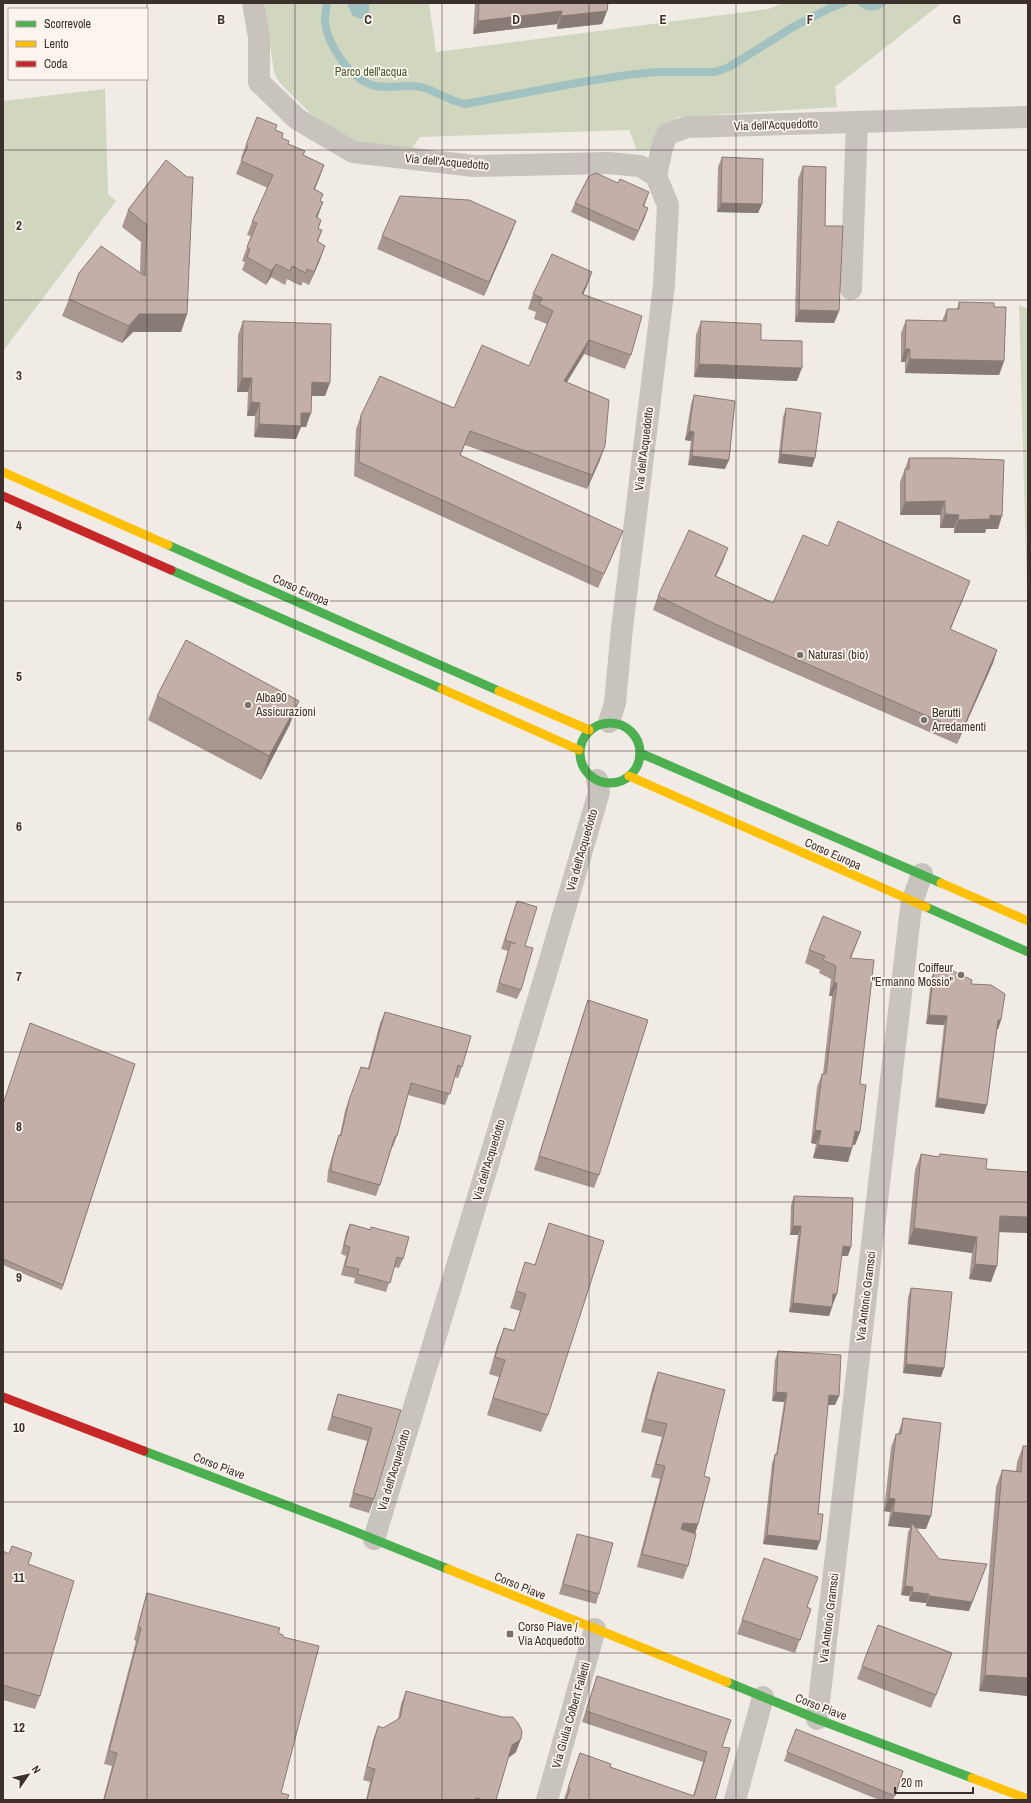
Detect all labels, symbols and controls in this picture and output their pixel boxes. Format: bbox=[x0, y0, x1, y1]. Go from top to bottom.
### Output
legend bbox=[8, 8, 148, 80]
text: B bbox=[217, 11, 225, 28]
text: C bbox=[364, 11, 372, 28]
text: D bbox=[512, 11, 520, 28]
text: E bbox=[659, 11, 667, 28]
text: F bbox=[807, 11, 814, 28]
text: G bbox=[953, 11, 961, 28]
text: Scorrevole bbox=[44, 16, 91, 32]
text: Lento bbox=[44, 36, 69, 52]
text: Coda bbox=[44, 56, 68, 72]
park label: Parco dell'acqua bbox=[335, 64, 408, 80]
street label: Via dell'Acquedotto bbox=[734, 116, 818, 134]
street label: Via dell'Acquedotto bbox=[404, 150, 490, 174]
text: 2 bbox=[16, 217, 22, 234]
text: 3 bbox=[16, 367, 22, 384]
street label: Via dell'Acquedotto bbox=[631, 406, 657, 492]
text: 4 bbox=[16, 517, 22, 534]
street label: Corso Europa bbox=[270, 570, 332, 610]
place label: Naturasi (bio) bbox=[808, 647, 868, 663]
marker: Naturasi (bio) bbox=[795, 650, 805, 660]
text: 5 bbox=[16, 668, 22, 685]
place label: Alba90 Assicurazioni bbox=[255, 690, 316, 720]
marker: Alba90 Assicurazioni bbox=[243, 700, 253, 710]
place label: Berutti Arredamenti bbox=[931, 705, 986, 735]
marker: Berutti Arredamenti bbox=[919, 715, 929, 725]
street label: Via dell'Acquedotto bbox=[563, 807, 601, 893]
text: 6 bbox=[16, 818, 22, 835]
street label: Corso Europa bbox=[802, 834, 864, 874]
place label: Coiffeur "Ermanno Mossio" bbox=[872, 960, 954, 990]
text: 7 bbox=[16, 968, 22, 985]
marker: Coiffeur "Ermanno Mossio" bbox=[956, 970, 966, 980]
street label: Via dell'Acquedotto bbox=[469, 1117, 509, 1203]
text: 8 bbox=[16, 1118, 22, 1135]
street label: Via Antonio Gramsci bbox=[853, 1250, 879, 1342]
text: 9 bbox=[16, 1269, 22, 1286]
text: 10 bbox=[13, 1419, 25, 1436]
street label: Via dell'Acquedotto bbox=[374, 1427, 414, 1513]
street label: Corso Piave bbox=[191, 1449, 247, 1483]
street label: Corso Piave bbox=[492, 1568, 548, 1604]
text: 11 bbox=[13, 1569, 25, 1586]
street label: Via Antonio Gramsci bbox=[816, 1572, 842, 1664]
place label: Corso Piave / Via Acquedotto bbox=[518, 1619, 585, 1649]
marker: Corso Piave / Via Acquedotto bbox=[505, 1629, 515, 1639]
street label: Via Giulia Colbert Falletti bbox=[548, 1660, 594, 1770]
street label: Corso Piave bbox=[793, 1690, 849, 1724]
text: 12 bbox=[13, 1719, 25, 1736]
north arrow bbox=[8, 1755, 48, 1795]
text: N bbox=[29, 1763, 44, 1776]
scale bar bbox=[895, 1769, 973, 1795]
text: 20 m bbox=[901, 1775, 923, 1791]

